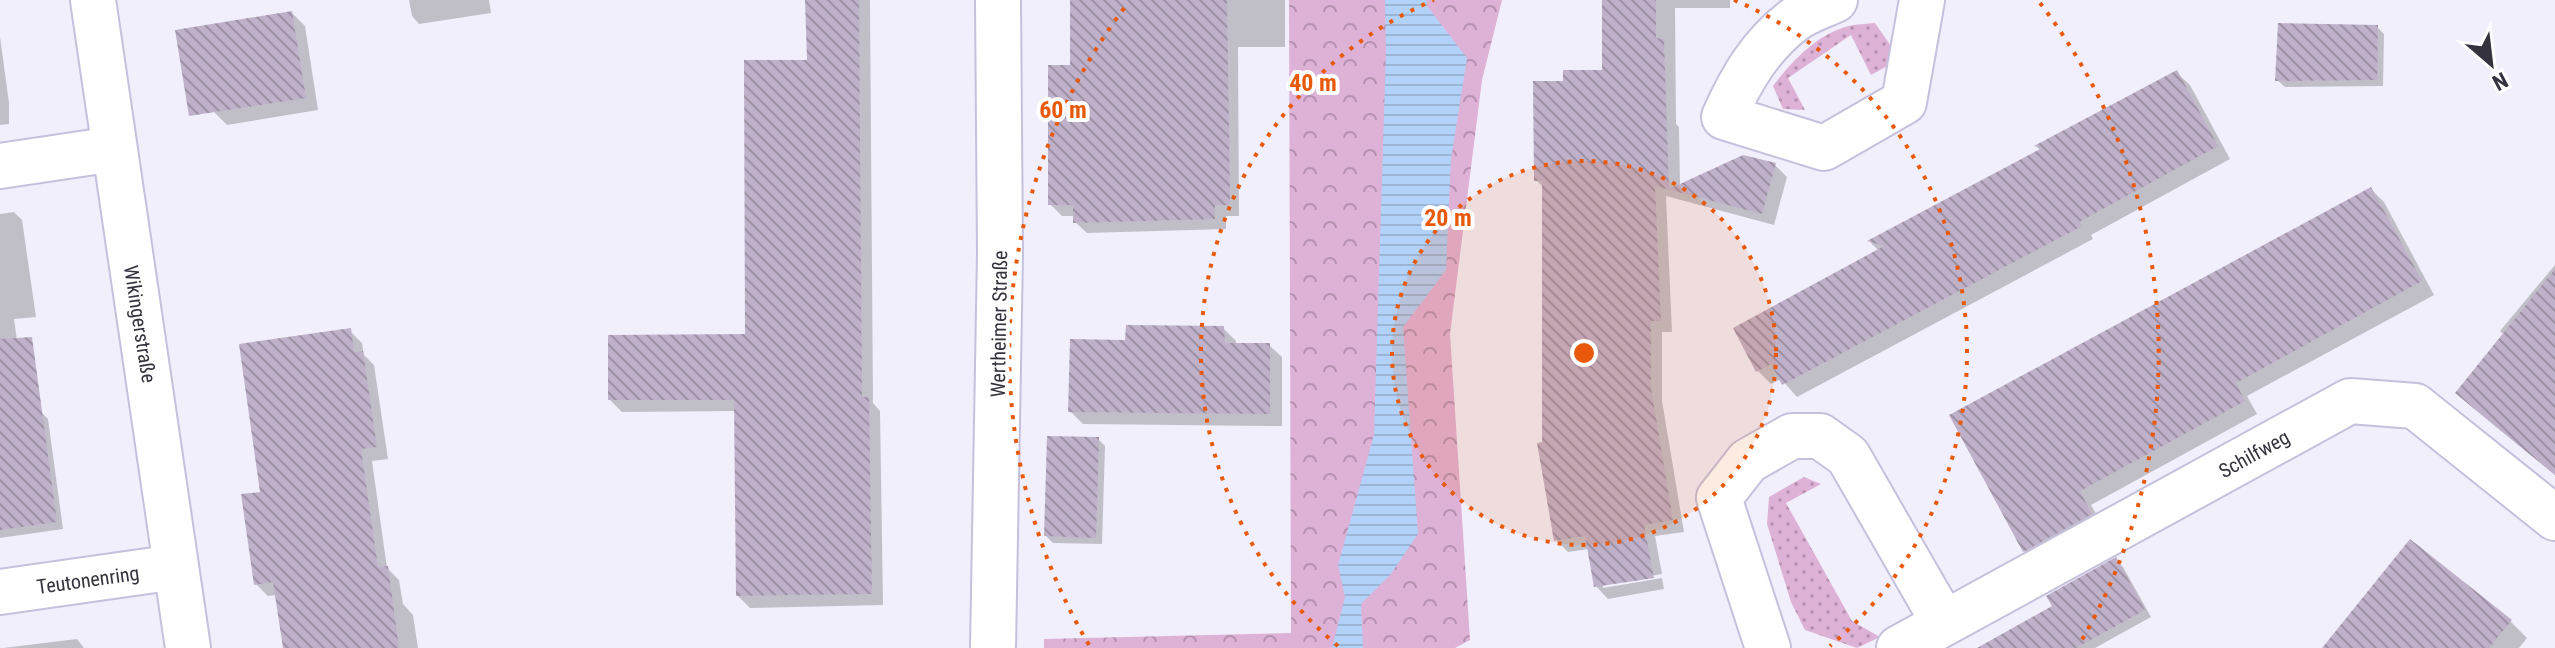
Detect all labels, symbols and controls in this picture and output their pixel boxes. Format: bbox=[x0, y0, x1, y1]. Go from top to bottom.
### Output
north arrow bbox=[2451, 24, 2531, 104]
text: N bbox=[2488, 67, 2512, 95]
text: 40 m bbox=[1289, 69, 1337, 97]
text: 60 m bbox=[1039, 96, 1087, 124]
text: 20 m bbox=[1424, 204, 1472, 232]
street label: Wertheimer Straße bbox=[986, 250, 1012, 398]
street label: Wikingerstraße bbox=[119, 264, 161, 384]
centre of rings bbox=[1570, 339, 1598, 367]
street label: Schilfweg bbox=[2215, 425, 2293, 483]
street label: Teutonenring bbox=[35, 561, 141, 599]

